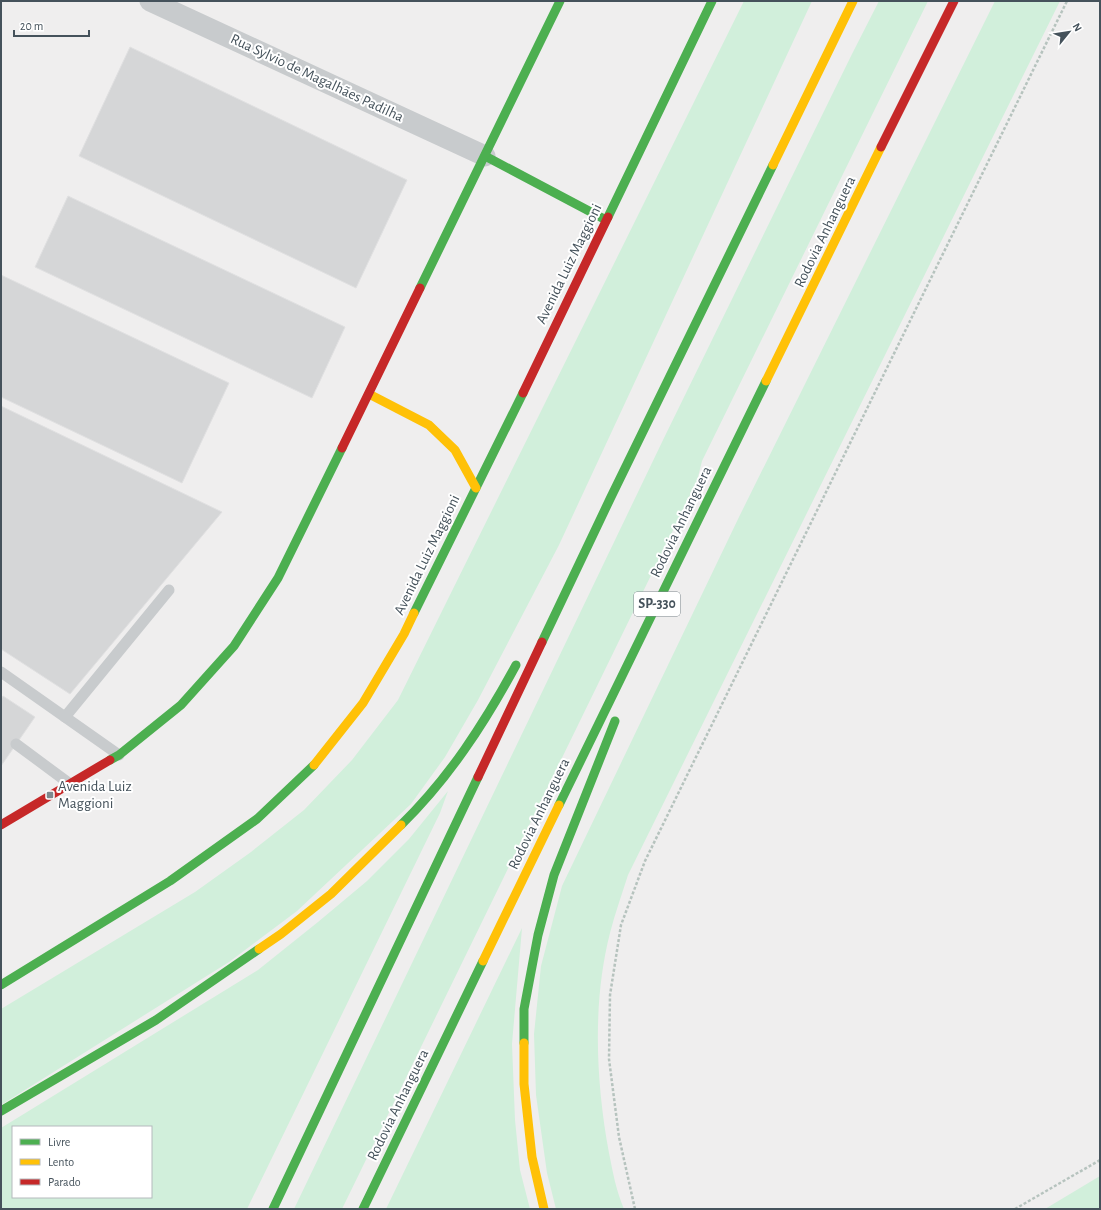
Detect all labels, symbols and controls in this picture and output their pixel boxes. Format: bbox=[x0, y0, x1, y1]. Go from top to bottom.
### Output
scale bar bbox=[14, 12, 89, 38]
north arrow bbox=[1049, 12, 1089, 52]
text: 20 m bbox=[20, 20, 43, 32]
text: N bbox=[1071, 21, 1084, 33]
street label: Rua Sylvio de Magalhães Padilha bbox=[228, 31, 406, 125]
street label: Rodovia Anhanguera bbox=[792, 174, 858, 290]
street label: Avenida Luiz Maggioni bbox=[533, 202, 605, 326]
street label: Rodovia Anhanguera bbox=[648, 464, 714, 580]
street label: Avenida Luiz Maggioni bbox=[391, 493, 463, 617]
road number: SP-330 bbox=[634, 592, 680, 616]
street label: Rodovia Anhanguera bbox=[506, 756, 572, 872]
place label: Avenida Luiz Maggioni bbox=[58, 779, 132, 811]
marker: Avenida Luiz Maggioni bbox=[45, 790, 55, 800]
street label: Rodovia Anhanguera bbox=[365, 1047, 431, 1163]
legend bbox=[12, 1126, 152, 1198]
text: Livre bbox=[48, 1136, 70, 1148]
text: Lento bbox=[48, 1156, 74, 1168]
text: Parado bbox=[48, 1176, 81, 1188]

